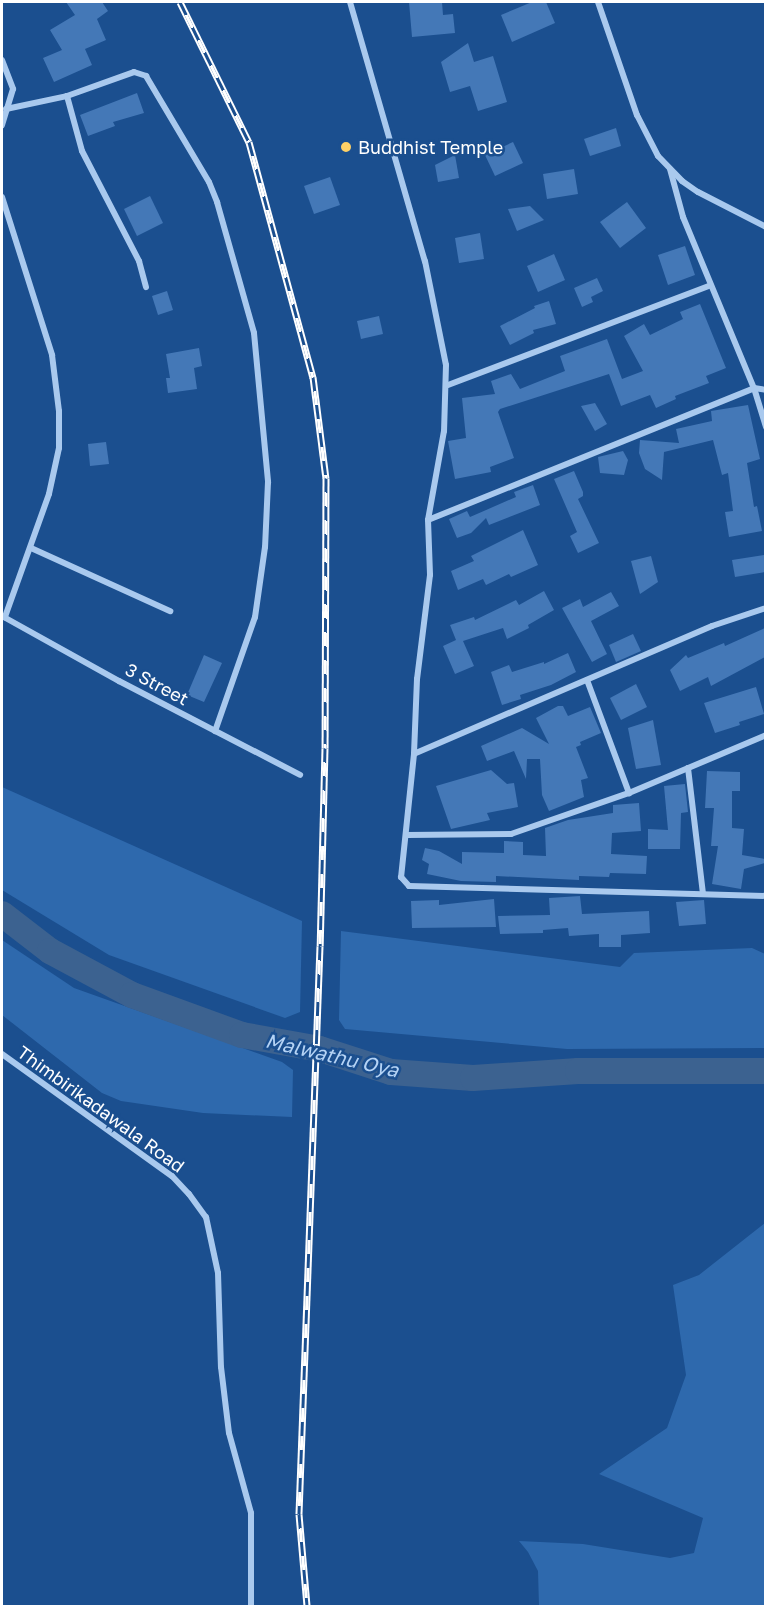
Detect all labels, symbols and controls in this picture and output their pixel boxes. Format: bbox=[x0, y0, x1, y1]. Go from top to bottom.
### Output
place label: Buddhist Temple bbox=[358, 136, 503, 158]
marker: Buddhist Temple bbox=[339, 140, 353, 154]
street label: 3 Street bbox=[122, 658, 192, 710]
water label: Malwathu Oya bbox=[263, 1028, 401, 1082]
street label: Thimbirikadawala Road bbox=[13, 1041, 189, 1177]

